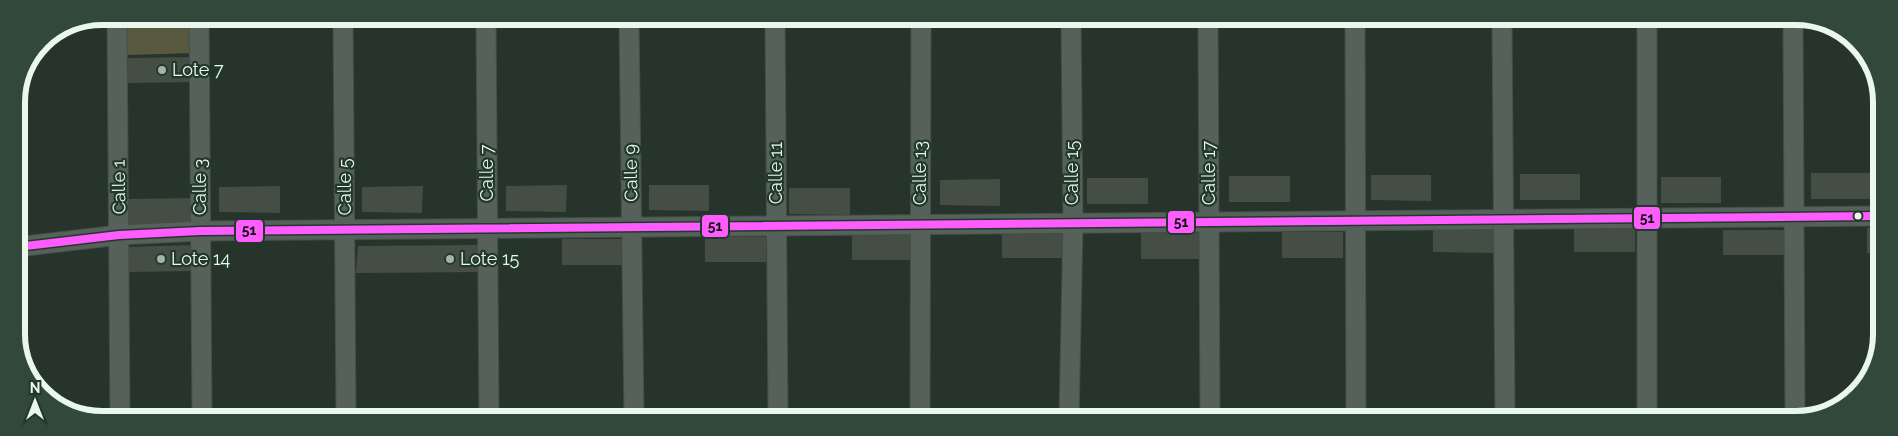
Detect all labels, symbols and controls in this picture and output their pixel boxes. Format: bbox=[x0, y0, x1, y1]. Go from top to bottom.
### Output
place label: Lote 7 bbox=[172, 59, 224, 80]
marker: Lote 7 bbox=[156, 64, 168, 76]
street label: Calle 17 bbox=[1198, 140, 1219, 205]
street label: Calle 11 bbox=[765, 141, 786, 204]
street label: Calle 13 bbox=[909, 141, 930, 205]
street label: Calle 15 bbox=[1061, 141, 1082, 205]
street label: Calle 7 bbox=[476, 144, 497, 201]
street label: Calle 9 bbox=[619, 144, 642, 202]
street label: Calle 5 bbox=[334, 158, 355, 215]
street label: Calle 1 bbox=[108, 159, 129, 215]
street label: Calle 3 bbox=[189, 159, 210, 215]
line badge: 51 bbox=[1633, 206, 1661, 230]
line badge: 51 bbox=[1167, 210, 1195, 234]
text: 51 bbox=[1640, 210, 1654, 226]
unlabelled marker bbox=[1853, 211, 1863, 221]
line badge: 51 bbox=[701, 214, 729, 238]
text: 51 bbox=[1174, 214, 1188, 230]
text: 51 bbox=[708, 218, 722, 234]
line badge: 51 bbox=[235, 219, 264, 243]
text: 51 bbox=[242, 222, 256, 238]
place label: Lote 14 bbox=[171, 248, 231, 269]
place label: Lote 15 bbox=[460, 248, 520, 269]
marker: Lote 14 bbox=[155, 253, 167, 265]
marker: Lote 15 bbox=[444, 253, 456, 265]
north arrow bbox=[10, 376, 60, 426]
text: N bbox=[30, 380, 40, 396]

